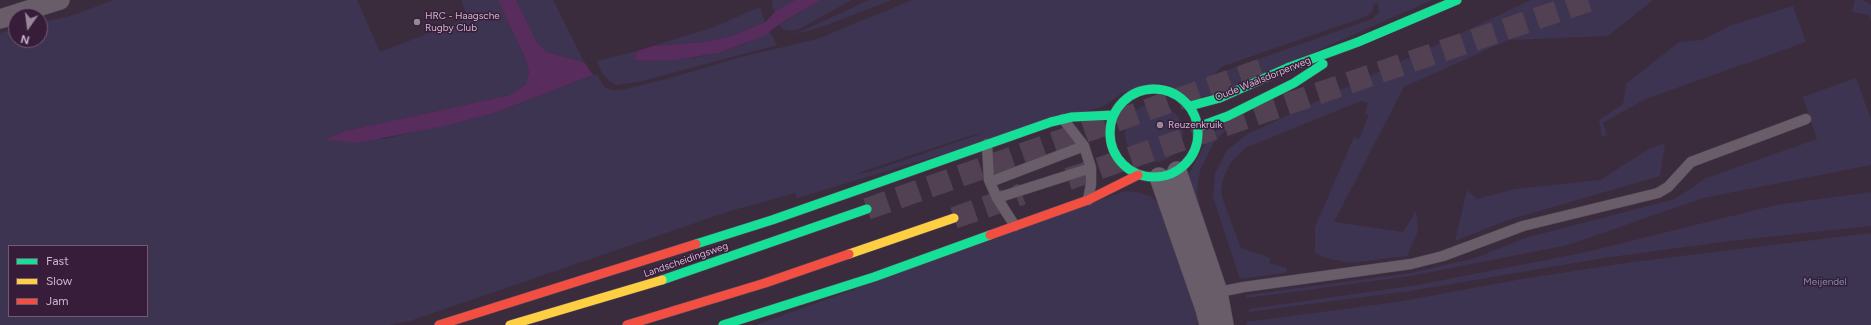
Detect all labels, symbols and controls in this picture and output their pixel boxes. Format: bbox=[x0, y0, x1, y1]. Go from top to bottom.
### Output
north arrow bbox=[8, 8, 48, 48]
place label: HRC - Haagsche Rugby Club bbox=[425, 10, 500, 34]
marker: HRC - Haagsche Rugby Club bbox=[412, 17, 422, 27]
text: N bbox=[20, 32, 31, 46]
street label: Oude Waalsdorperweg bbox=[1213, 54, 1313, 104]
place label: Reuzenkruik bbox=[1168, 119, 1222, 131]
marker: Reuzenkruik bbox=[1155, 120, 1165, 130]
street label: Landscheidingsweg bbox=[642, 240, 730, 280]
legend bbox=[8, 245, 148, 317]
text: Fast bbox=[46, 254, 69, 268]
text: Slow bbox=[46, 274, 72, 288]
park label: Meijendel bbox=[1803, 276, 1847, 288]
text: Jam bbox=[46, 294, 69, 308]

